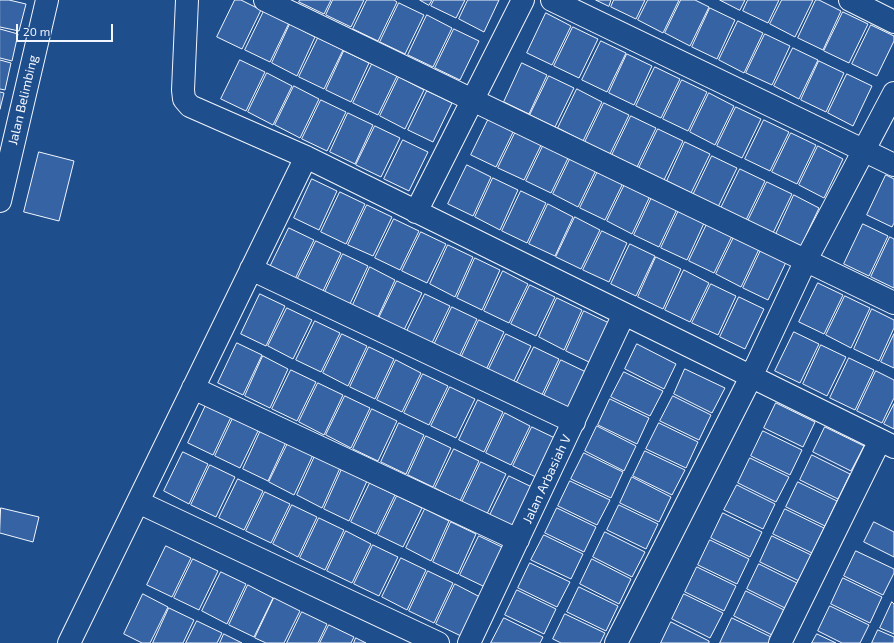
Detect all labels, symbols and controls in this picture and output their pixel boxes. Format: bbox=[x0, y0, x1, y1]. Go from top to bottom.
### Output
scale bar bbox=[18, 16, 115, 42]
text: 20 m bbox=[23, 24, 50, 38]
street label: Jalan Belimbing bbox=[5, 53, 41, 147]
street label: Jalan Arbasiah V bbox=[520, 432, 574, 526]

